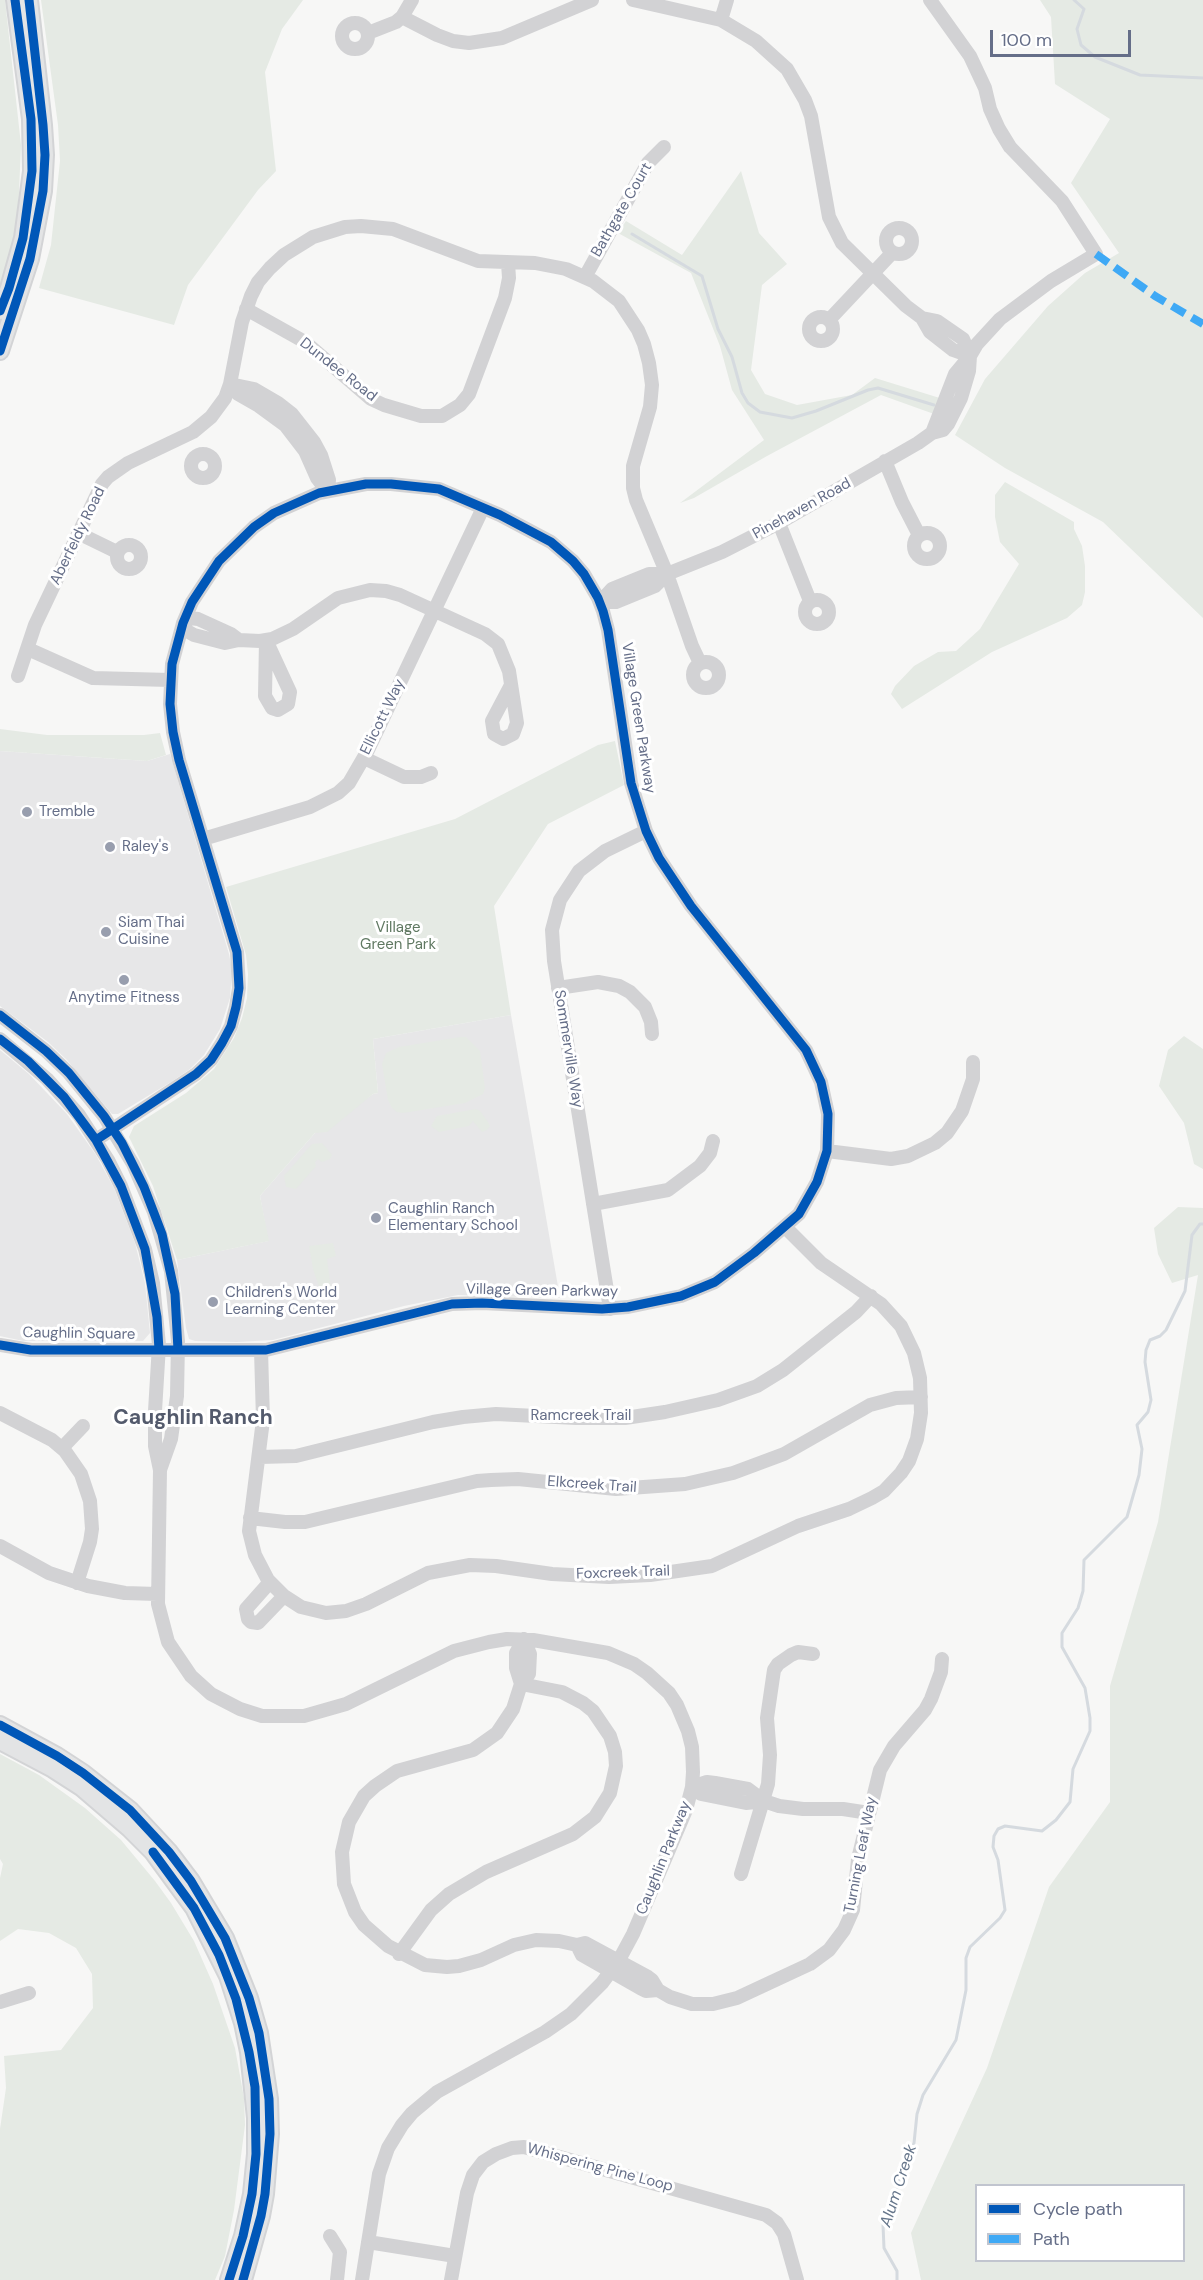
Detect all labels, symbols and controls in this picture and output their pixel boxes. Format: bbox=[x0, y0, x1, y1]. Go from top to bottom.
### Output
scale bar bbox=[993, 18, 1134, 56]
text: 100 m bbox=[1001, 28, 1052, 52]
street label: Bathgate Court bbox=[588, 160, 656, 260]
street label: Dundee Road bbox=[296, 334, 380, 406]
street label: Pinehaven Road bbox=[750, 475, 854, 543]
street label: Aberfeldy Road bbox=[47, 484, 109, 588]
street label: Village Green Parkway bbox=[617, 641, 659, 795]
street label: Ellicott Way bbox=[357, 676, 409, 758]
place label: Tremble bbox=[39, 803, 95, 821]
marker: Tremble bbox=[20, 805, 34, 819]
place label: Raley's bbox=[122, 838, 169, 856]
marker: Raley's bbox=[103, 840, 117, 854]
place label: Siam Thai Cuisine bbox=[118, 914, 185, 949]
park label: Village Green Park bbox=[360, 919, 436, 954]
marker: Siam Thai Cuisine bbox=[99, 925, 113, 939]
marker: Anytime Fitness bbox=[117, 973, 131, 987]
place label: Anytime Fitness bbox=[68, 989, 180, 1007]
street label: Sommerville Way bbox=[550, 989, 586, 1109]
place label: Caughlin Ranch Elementary School bbox=[388, 1200, 518, 1235]
marker: Caughlin Ranch Elementary School bbox=[369, 1211, 383, 1225]
street label: Village Green Parkway bbox=[466, 1281, 618, 1301]
place label: Children's World Learning Center bbox=[225, 1284, 337, 1319]
marker: Children's World Learning Center bbox=[206, 1295, 220, 1309]
street label: Caughlin Square bbox=[23, 1324, 135, 1344]
district label: Caughlin Ranch bbox=[113, 1405, 273, 1431]
street label: Ramcreek Trail bbox=[531, 1407, 631, 1425]
street label: Elkcreek Trail bbox=[547, 1473, 637, 1497]
street label: Foxcreek Trail bbox=[576, 1562, 670, 1584]
street label: Turning Leaf Way bbox=[841, 1795, 881, 1915]
street label: Caughlin Parkway bbox=[633, 1798, 695, 1918]
street label: Whispering Pine Loop bbox=[525, 2140, 675, 2196]
water label: Alum Creek bbox=[877, 2142, 921, 2230]
legend bbox=[975, 2184, 1185, 2262]
text: Cycle path bbox=[1033, 2197, 1123, 2221]
text: Path bbox=[1033, 2227, 1070, 2251]

